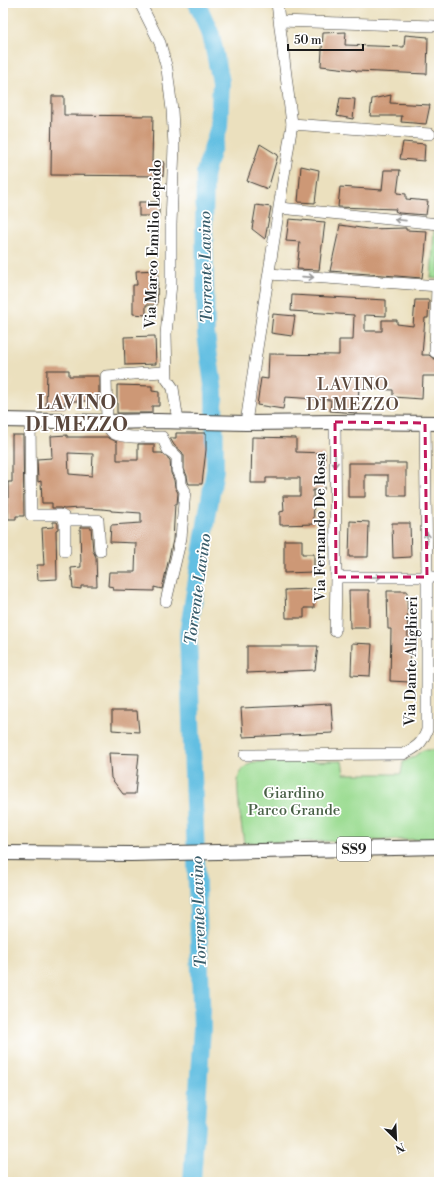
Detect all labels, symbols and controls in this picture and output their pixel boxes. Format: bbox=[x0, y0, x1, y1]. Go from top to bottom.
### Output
scale bar bbox=[288, 26, 363, 52]
text: 50 m bbox=[294, 33, 322, 48]
street label: Via Marco Emilio Lepido bbox=[141, 159, 166, 330]
water label: Torrente Lavino bbox=[195, 211, 217, 323]
one-way arrow bbox=[394, 216, 407, 224]
one-way arrow bbox=[301, 273, 314, 280]
district label: LAVINO DI MEZZO bbox=[306, 374, 400, 416]
district label: LAVINO DI MEZZO bbox=[25, 391, 129, 437]
street label: Via Fernando De Rosa bbox=[311, 452, 330, 603]
one-way arrow bbox=[331, 454, 339, 467]
water label: Torrente Lavino bbox=[180, 532, 216, 646]
one-way arrow bbox=[423, 532, 431, 545]
one-way arrow bbox=[368, 573, 381, 581]
street label: Via Dante Alighieri bbox=[401, 596, 422, 727]
park label: Giardino Parco Grande bbox=[248, 784, 340, 820]
road number: SS9 bbox=[337, 837, 371, 861]
water label: Torrente Lavino bbox=[187, 856, 211, 968]
north arrow bbox=[376, 1119, 416, 1159]
text: N bbox=[393, 1139, 406, 1156]

